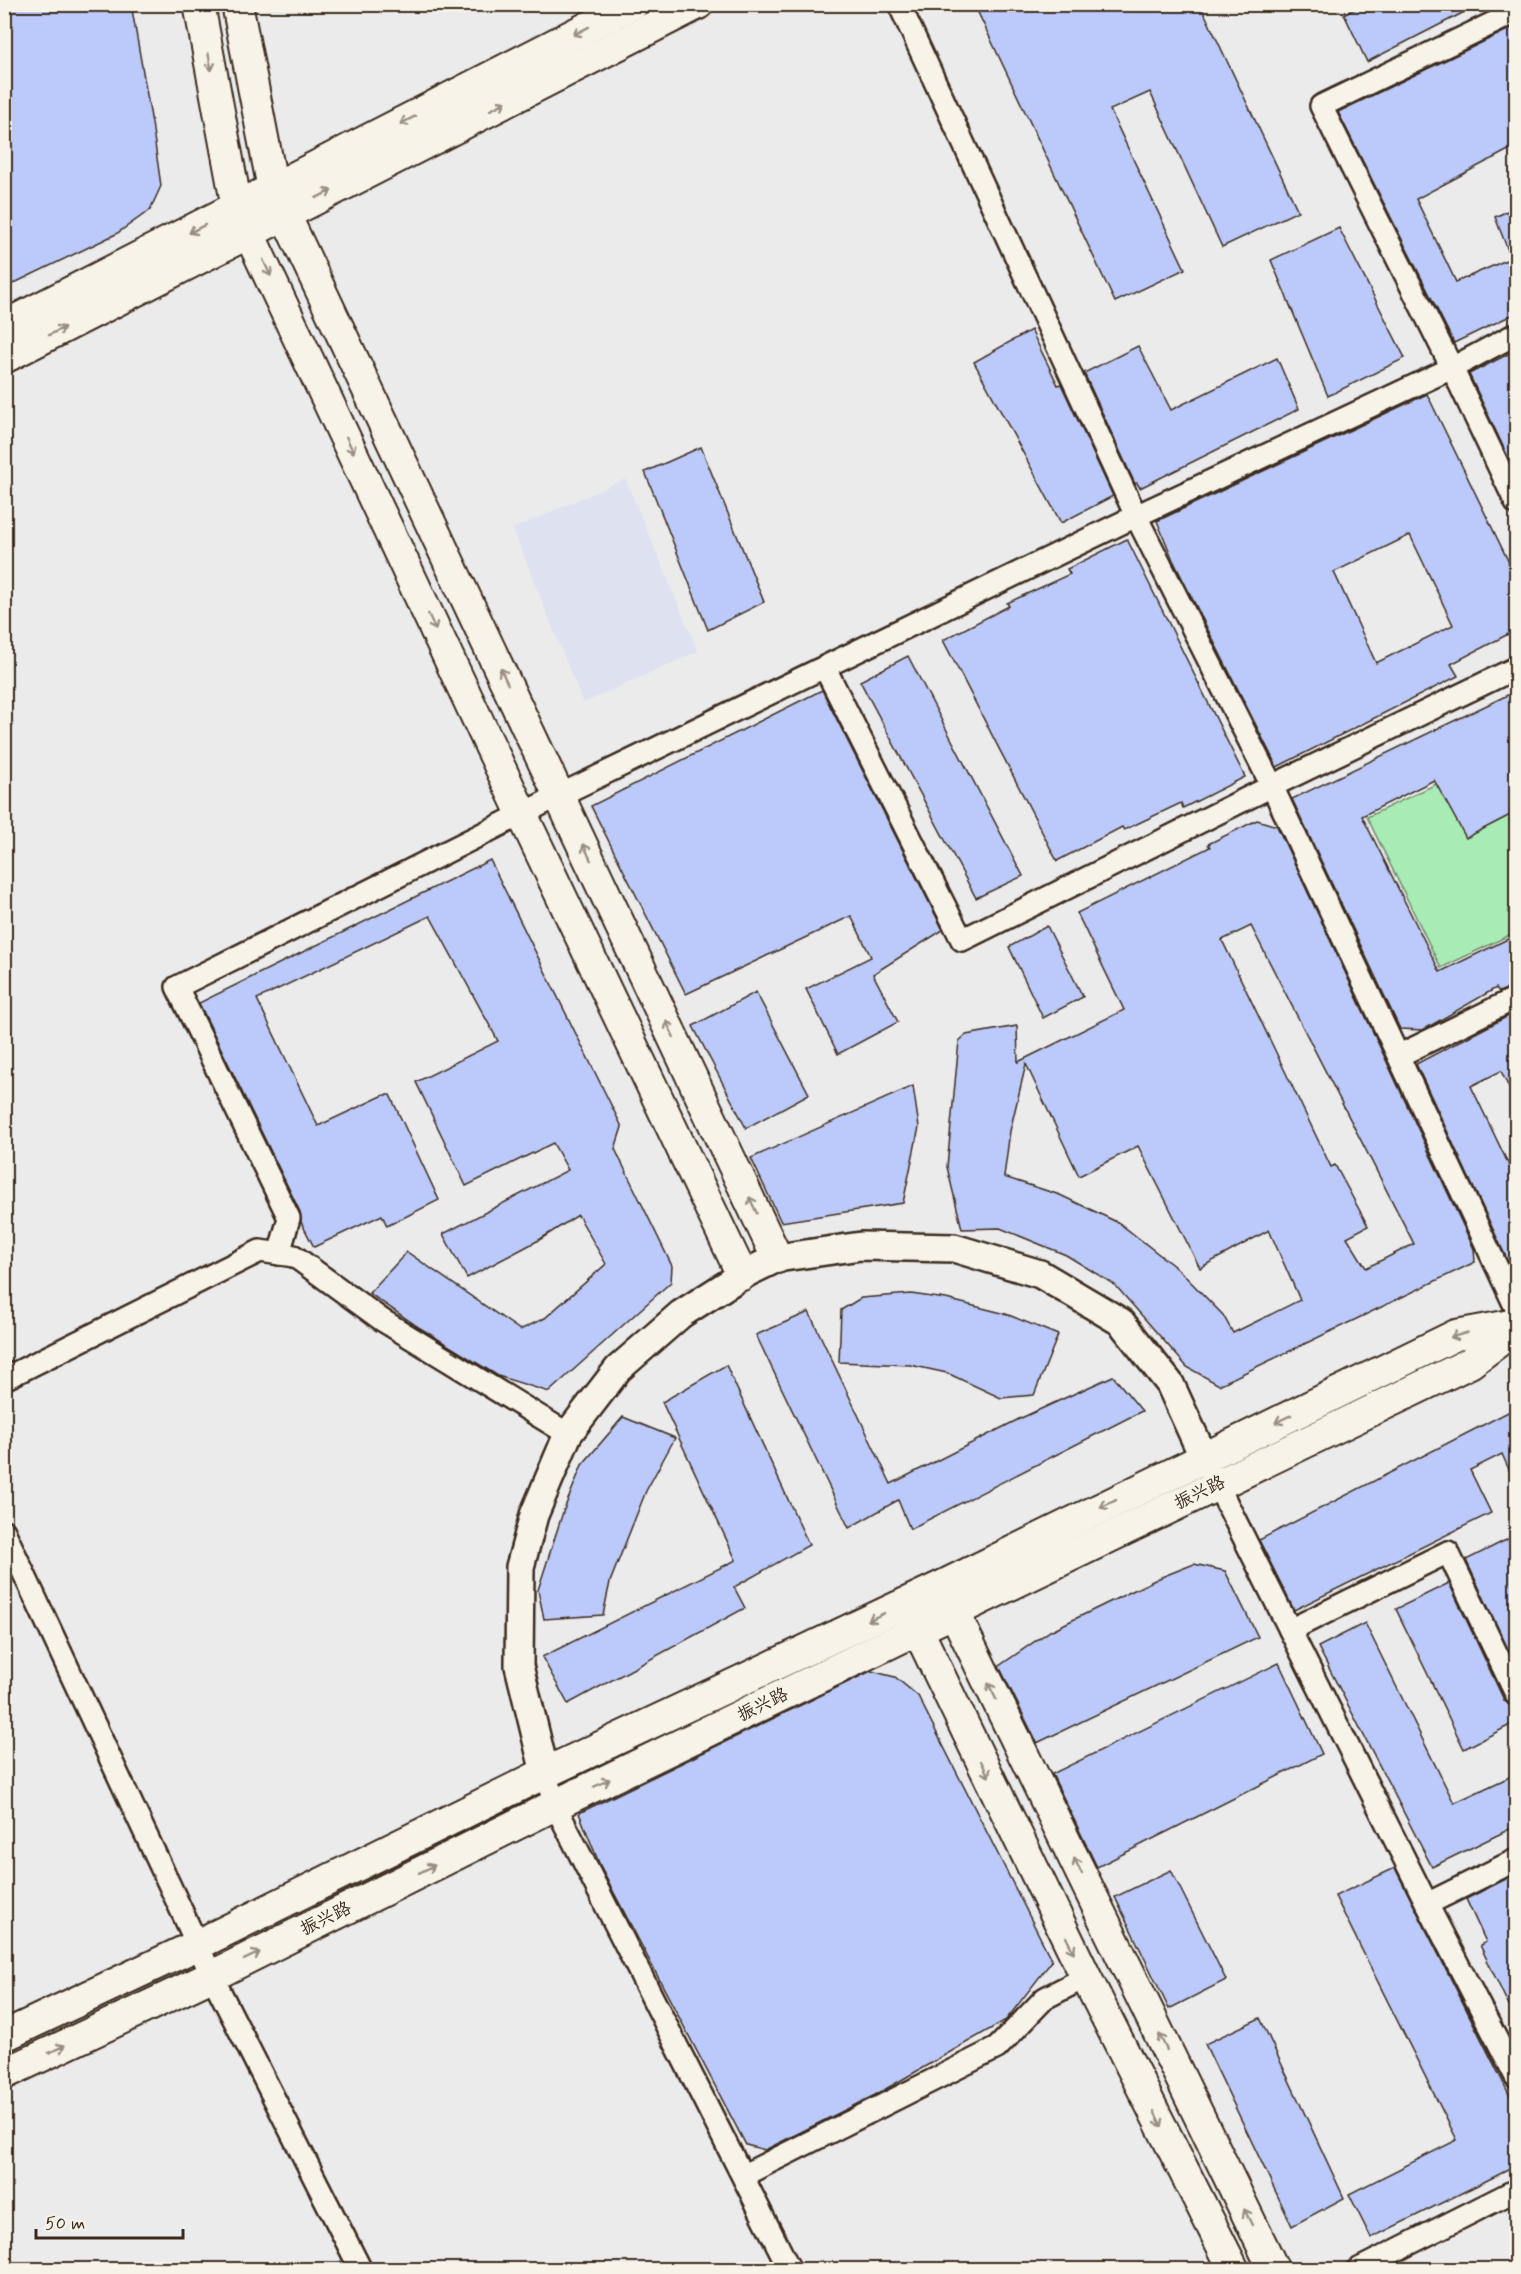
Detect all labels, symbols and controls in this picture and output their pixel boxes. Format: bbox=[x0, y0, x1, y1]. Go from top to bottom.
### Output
one-way arrow bbox=[573, 25, 590, 37]
one-way arrow bbox=[205, 52, 216, 71]
one-way arrow bbox=[488, 100, 506, 111]
one-way arrow bbox=[399, 115, 417, 127]
one-way arrow bbox=[314, 188, 332, 200]
one-way arrow bbox=[188, 223, 206, 235]
one-way arrow bbox=[262, 259, 273, 277]
one-way arrow bbox=[47, 325, 65, 336]
one-way arrow bbox=[344, 436, 356, 454]
one-way arrow bbox=[427, 612, 439, 630]
one-way arrow bbox=[497, 667, 509, 685]
one-way arrow bbox=[580, 844, 592, 862]
one-way arrow bbox=[663, 1020, 675, 1038]
one-way arrow bbox=[746, 1197, 758, 1215]
one-way arrow bbox=[1450, 1330, 1469, 1342]
one-way arrow bbox=[1275, 1413, 1293, 1425]
street label: 振兴路 bbox=[1170, 1470, 1230, 1516]
one-way arrow bbox=[1099, 1499, 1117, 1511]
one-way arrow bbox=[867, 1611, 885, 1623]
street label: 振兴路 bbox=[733, 1682, 793, 1728]
one-way arrow bbox=[986, 1682, 998, 1700]
one-way arrow bbox=[980, 1760, 992, 1778]
one-way arrow bbox=[592, 1776, 610, 1788]
one-way arrow bbox=[1071, 1858, 1083, 1876]
one-way arrow bbox=[417, 1863, 435, 1874]
street label: 振兴路 bbox=[296, 1896, 356, 1942]
one-way arrow bbox=[1065, 1935, 1077, 1953]
one-way arrow bbox=[243, 1949, 261, 1961]
one-way arrow bbox=[1157, 2033, 1168, 2051]
one-way arrow bbox=[48, 2043, 66, 2055]
one-way arrow bbox=[1152, 2110, 1164, 2128]
scale bar bbox=[36, 2202, 183, 2240]
one-way arrow bbox=[1242, 2208, 1254, 2226]
text: 50 m bbox=[45, 2212, 85, 2236]

